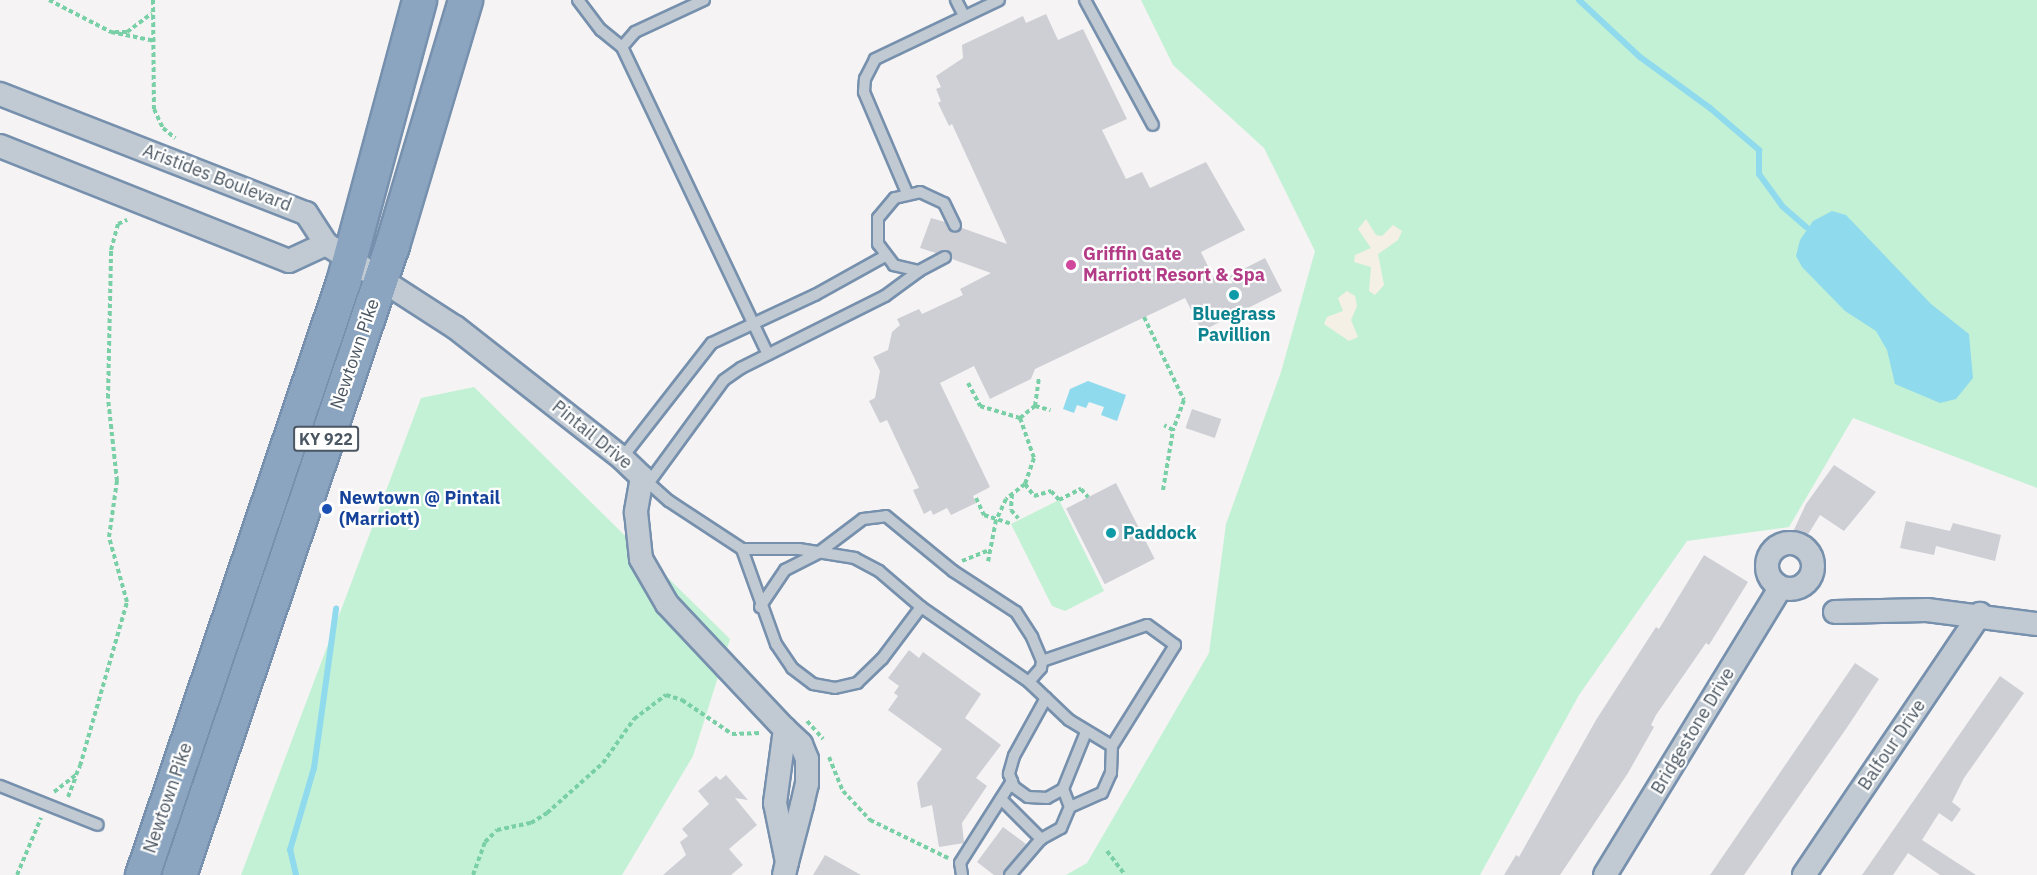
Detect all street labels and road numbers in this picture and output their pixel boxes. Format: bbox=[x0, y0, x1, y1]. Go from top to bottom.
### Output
street label: Aristides Boulevard bbox=[140, 140, 294, 216]
street label: Newtown Pike bbox=[326, 296, 384, 412]
street label: Pintail Drive bbox=[548, 396, 636, 474]
road number: KY 922 bbox=[293, 426, 359, 452]
street label: Bridgestone Drive bbox=[1647, 664, 1739, 798]
street label: Balfour Drive bbox=[1854, 695, 1930, 795]
street label: Newtown Pike bbox=[139, 740, 197, 856]

